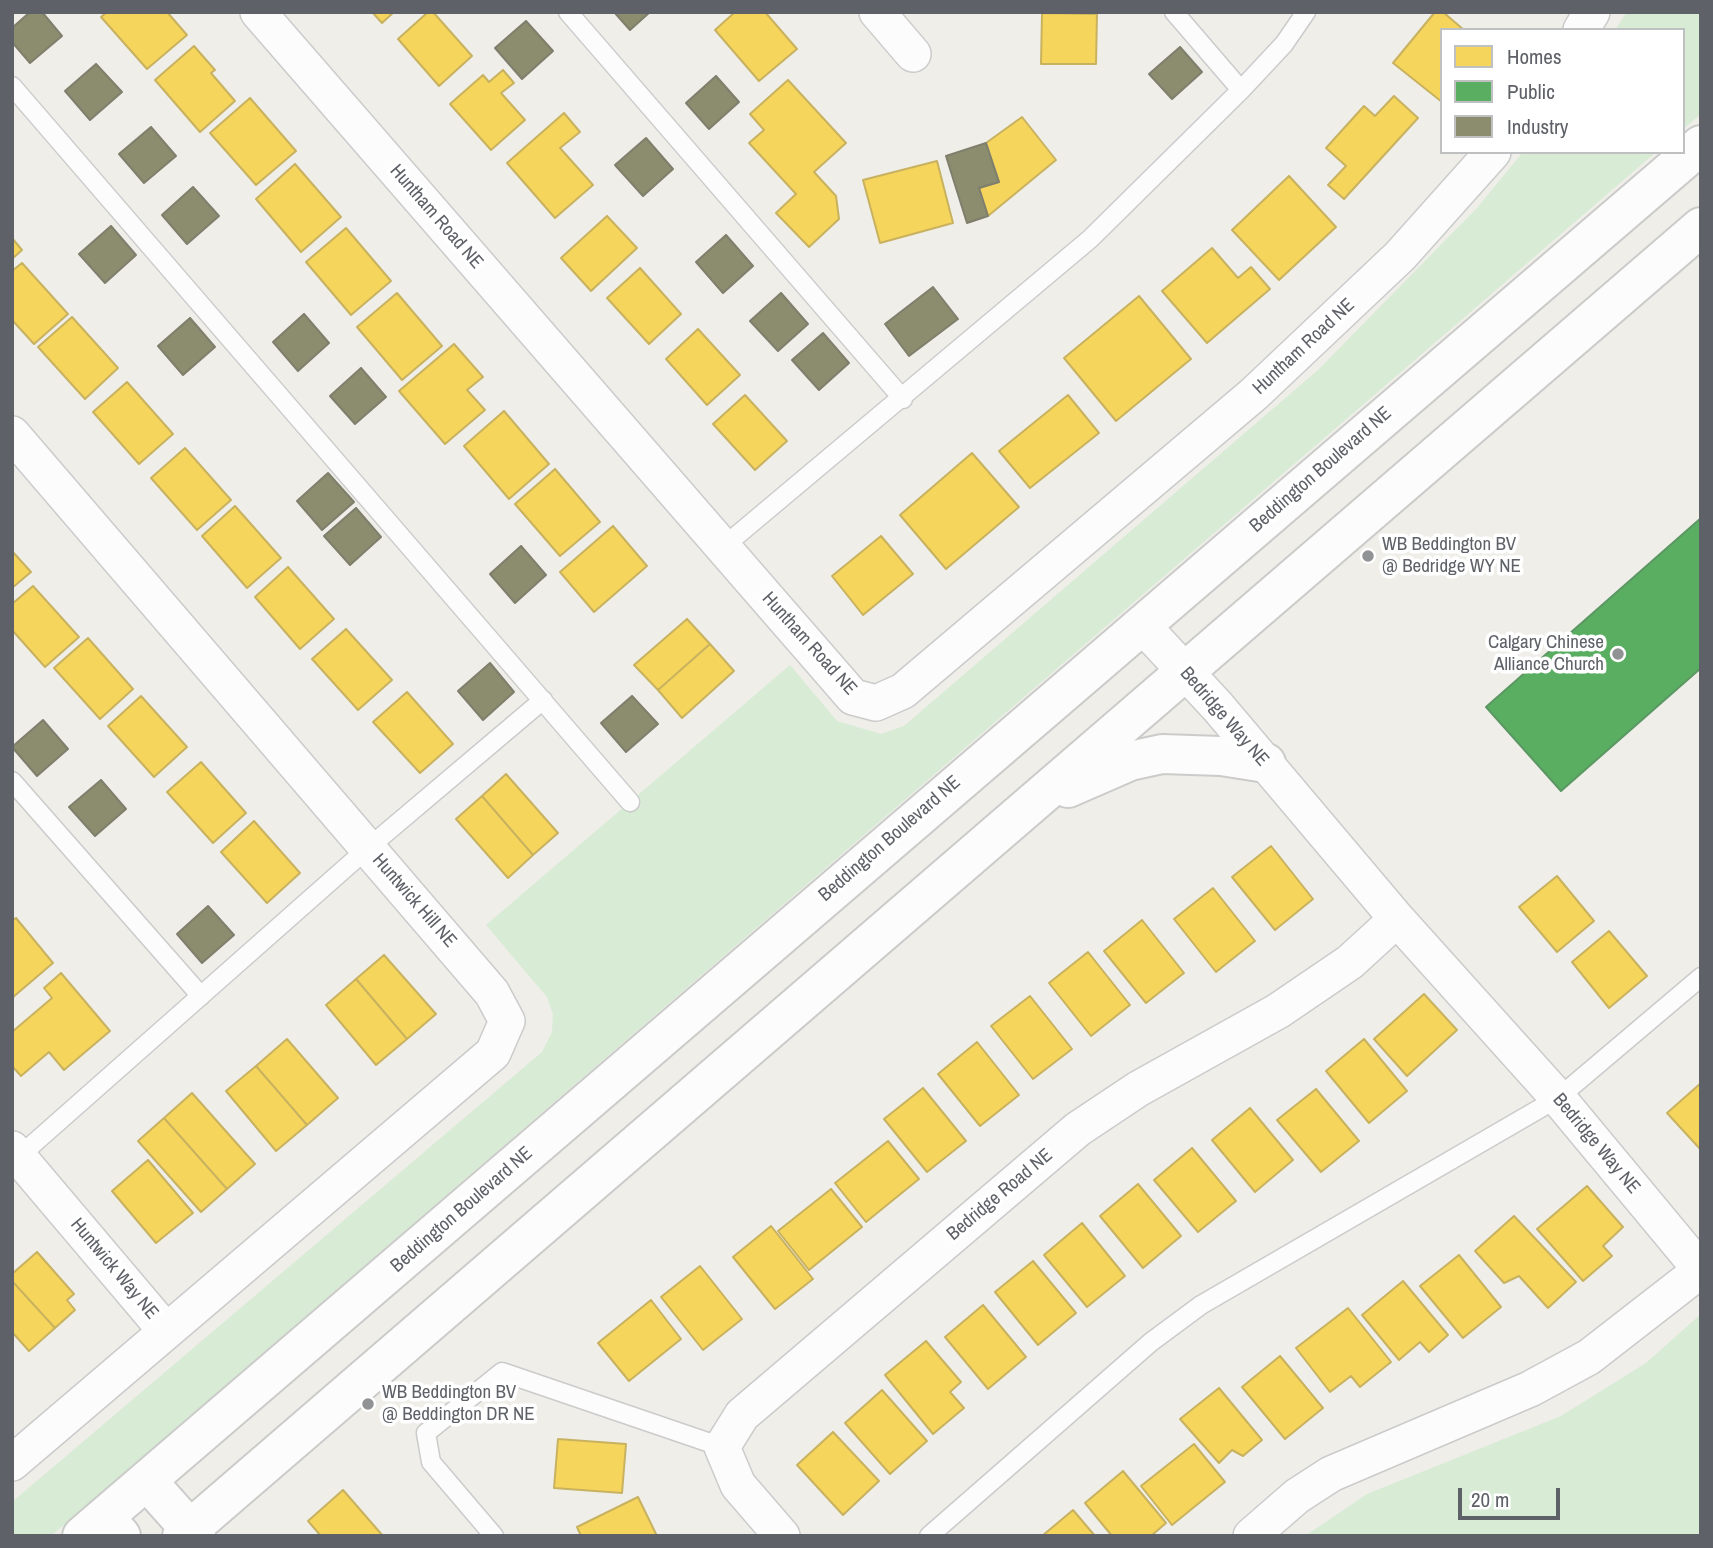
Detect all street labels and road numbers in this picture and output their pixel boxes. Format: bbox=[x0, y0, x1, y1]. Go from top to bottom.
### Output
street label: Huntham Road NE bbox=[385, 160, 487, 274]
street label: Huntham Road NE bbox=[1248, 294, 1360, 400]
street label: Beddington Boulevard NE bbox=[1246, 402, 1396, 538]
street label: Huntham Road NE bbox=[757, 588, 861, 700]
street label: Bedridge Way NE bbox=[1175, 663, 1273, 771]
street label: Beddington Boulevard NE bbox=[815, 771, 965, 907]
street label: Huntwick Hill NE bbox=[367, 849, 461, 953]
street label: Bedridge Way NE bbox=[1547, 1089, 1645, 1199]
street label: Beddington Boulevard NE bbox=[387, 1142, 537, 1278]
street label: Bedridge Road NE bbox=[943, 1144, 1057, 1246]
street label: Huntwick Way NE bbox=[65, 1214, 163, 1324]

